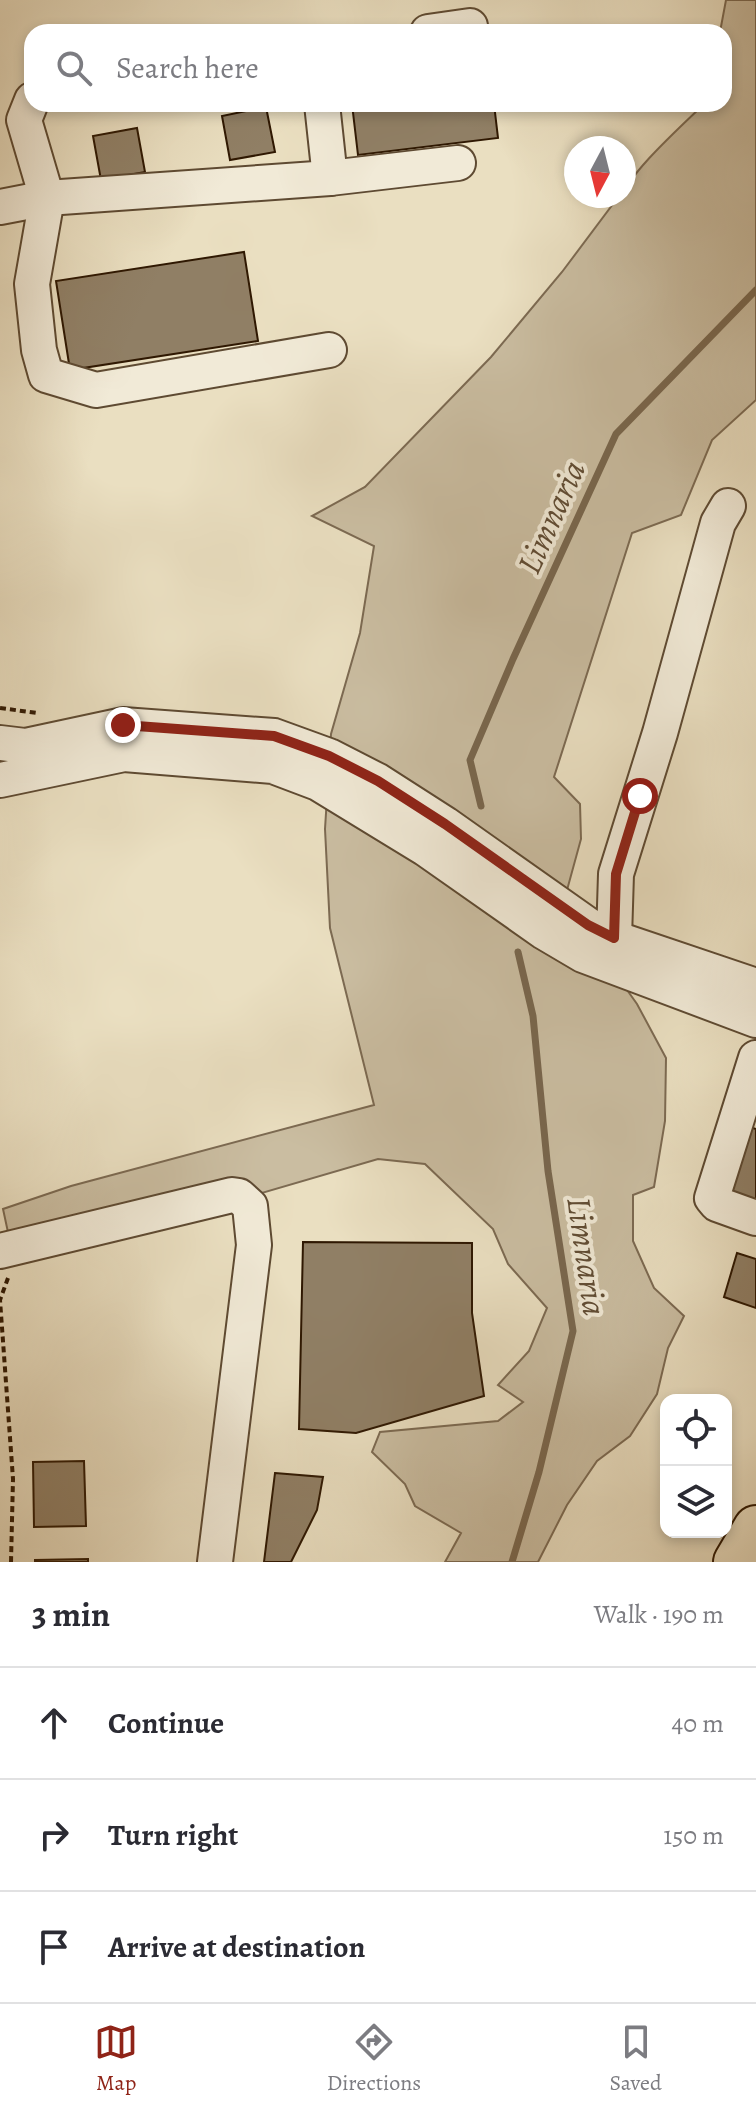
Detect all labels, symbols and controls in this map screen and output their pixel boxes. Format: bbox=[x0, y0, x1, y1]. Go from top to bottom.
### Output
search box bbox=[24, 24, 732, 112]
icon: search bbox=[52, 46, 96, 90]
text: Search here bbox=[116, 48, 259, 88]
north arrow bbox=[564, 136, 636, 208]
water label: Limnaria bbox=[505, 453, 597, 581]
route end bbox=[105, 707, 141, 743]
route start bbox=[622, 778, 658, 814]
water label: Limnaria bbox=[555, 1194, 619, 1318]
map controls bbox=[660, 1394, 732, 1538]
button: locate bbox=[660, 1394, 732, 1466]
button: layers bbox=[660, 1466, 732, 1538]
text: 3 min bbox=[32, 1591, 110, 1638]
text: Walk · 190 m bbox=[594, 1597, 724, 1632]
icon: ahead bbox=[32, 1701, 76, 1745]
text: Continue bbox=[108, 1703, 224, 1743]
text: 40 m bbox=[672, 1706, 724, 1741]
icon: right bbox=[32, 1813, 76, 1857]
text: Turn right bbox=[108, 1815, 238, 1855]
text: 150 m bbox=[663, 1818, 724, 1853]
icon: arrive bbox=[32, 1925, 76, 1969]
text: Arrive at destination bbox=[108, 1927, 365, 1967]
tab: Map bbox=[94, 2020, 138, 2098]
tab: Directions bbox=[327, 2020, 421, 2098]
tab: Saved bbox=[610, 2020, 662, 2098]

